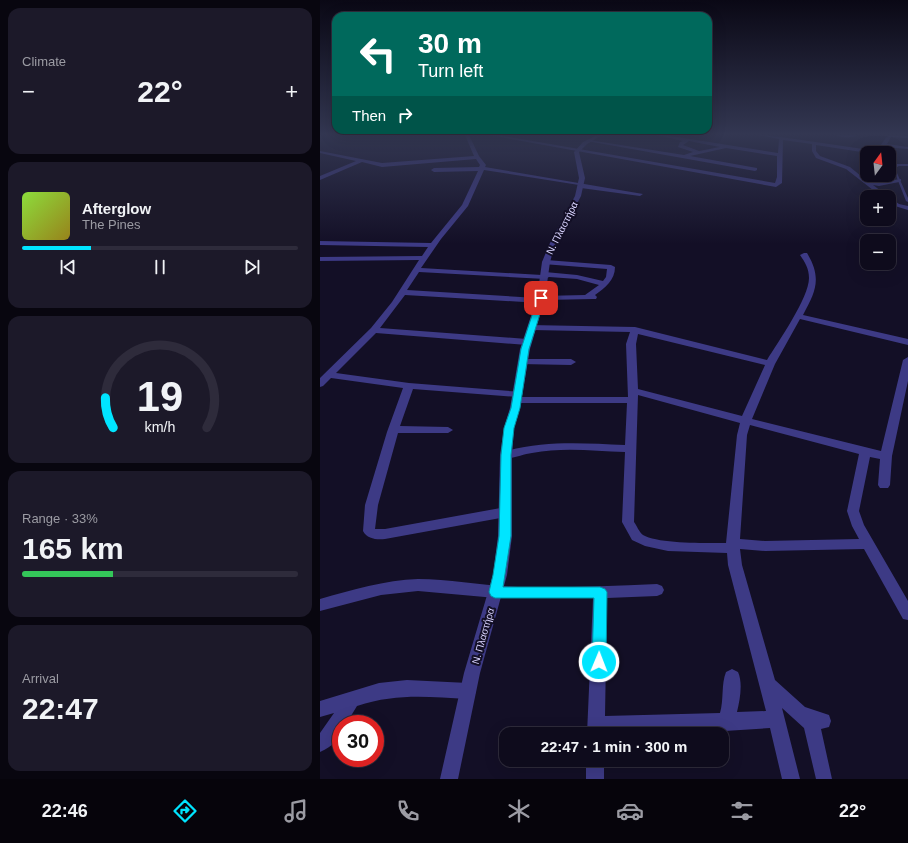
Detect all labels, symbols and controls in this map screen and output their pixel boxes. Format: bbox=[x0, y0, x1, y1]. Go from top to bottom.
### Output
icon: left bbox=[352, 28, 404, 80]
text: 30 m bbox=[418, 28, 482, 59]
text: Climate bbox=[22, 54, 66, 69]
text: Turn left bbox=[418, 61, 483, 81]
text: 22° bbox=[137, 75, 183, 108]
text: − bbox=[22, 79, 35, 104]
text: + bbox=[285, 79, 298, 104]
icon: right bbox=[394, 104, 416, 126]
text: Then bbox=[352, 107, 386, 124]
north arrow bbox=[860, 146, 896, 182]
map controls bbox=[860, 146, 896, 270]
button: + bbox=[860, 190, 896, 226]
text: Afterglow bbox=[82, 200, 151, 217]
street label: Ν. Πλαστήρα bbox=[544, 200, 580, 256]
text: The Pines bbox=[82, 217, 141, 232]
button: − bbox=[860, 234, 896, 270]
icon: previous bbox=[57, 256, 79, 278]
icon: pause bbox=[149, 256, 171, 278]
icon: next bbox=[241, 256, 263, 278]
pin bbox=[524, 281, 558, 315]
icon: arrive bbox=[530, 287, 552, 309]
text: 19 bbox=[137, 372, 183, 419]
text: km/h bbox=[145, 418, 176, 434]
text: Range · 33% bbox=[22, 511, 98, 526]
text: 165 km bbox=[22, 532, 124, 565]
street label: Ν. Πλαστήρα bbox=[470, 607, 496, 665]
position arrow bbox=[578, 641, 620, 683]
text: Arrival bbox=[22, 671, 59, 686]
text: 22:47 bbox=[22, 692, 99, 725]
speed limit sign: 30 bbox=[332, 715, 384, 767]
text: 22:47 · 1 min · 300 m bbox=[541, 738, 687, 755]
icon: directions bbox=[171, 797, 199, 825]
icon: music bbox=[282, 797, 310, 825]
icon: phone bbox=[394, 797, 422, 825]
icon: climate bbox=[505, 797, 533, 825]
icon: car bbox=[616, 797, 644, 825]
icon: filters bbox=[728, 797, 756, 825]
text: 22:46 bbox=[42, 801, 88, 821]
text: 22° bbox=[839, 801, 866, 821]

